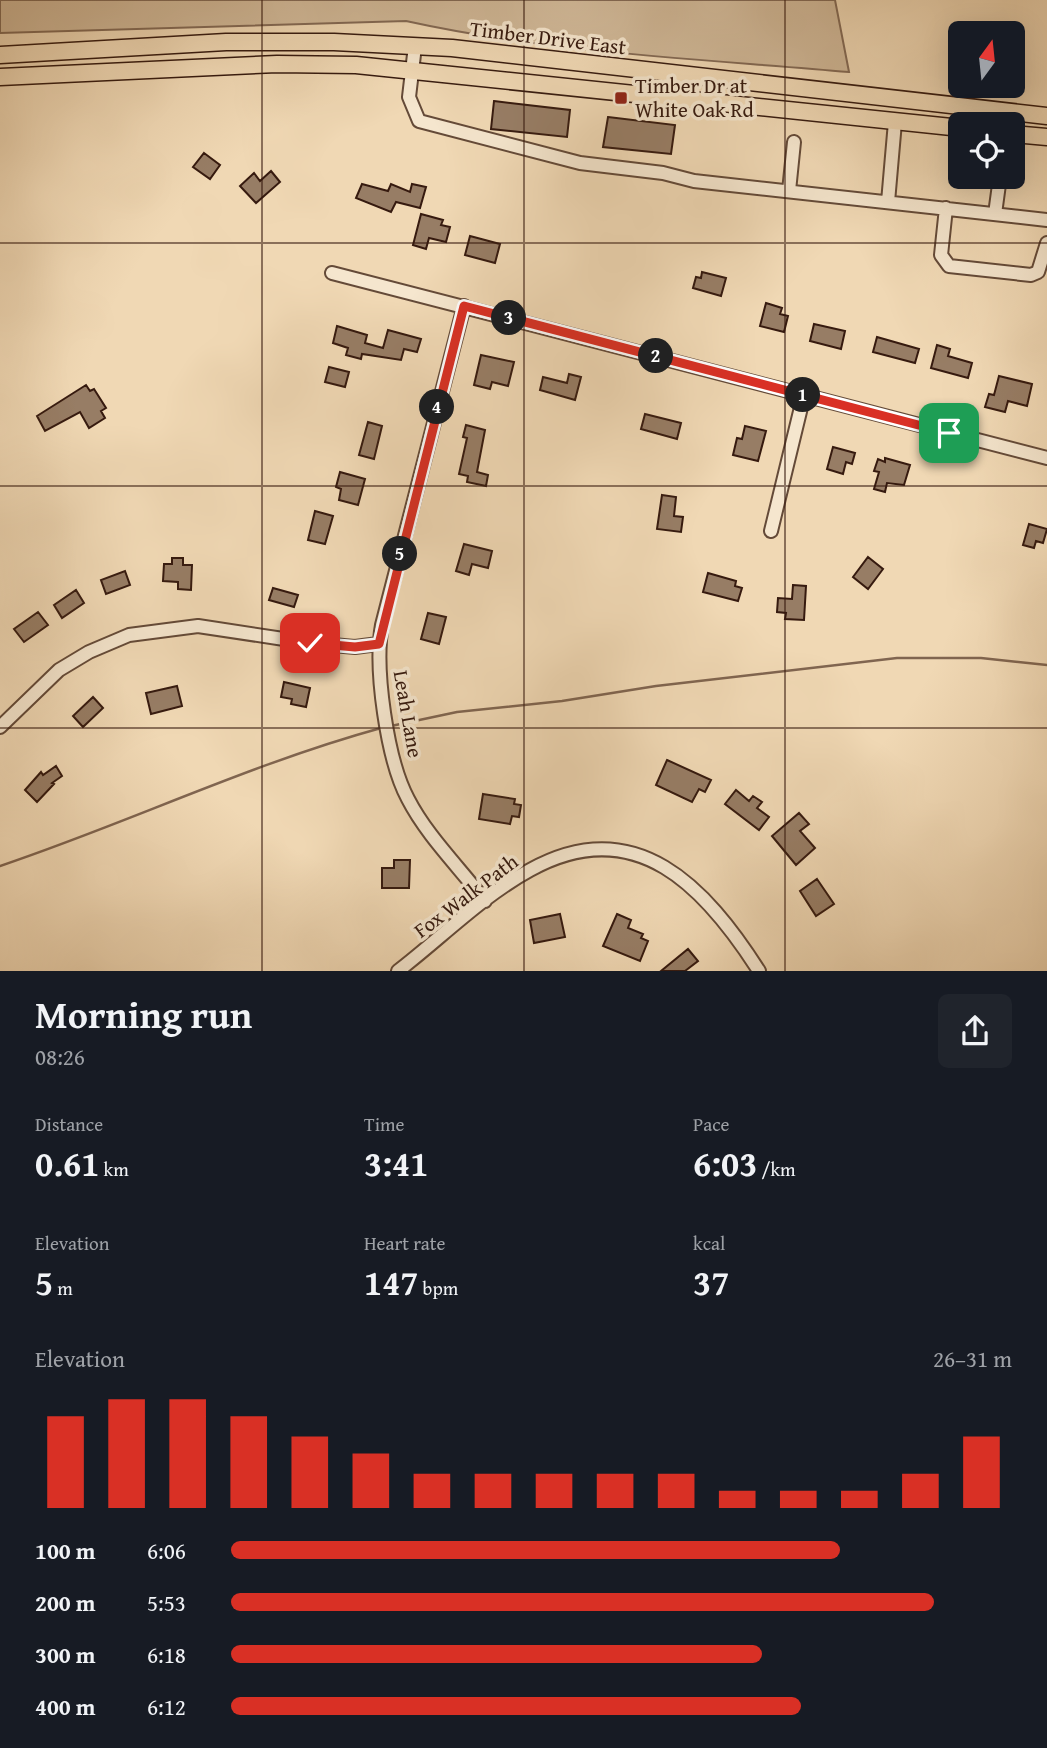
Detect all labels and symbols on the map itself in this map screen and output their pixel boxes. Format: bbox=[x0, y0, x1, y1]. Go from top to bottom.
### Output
street label: Timber Drive East bbox=[468, 13, 628, 63]
north arrow bbox=[948, 21, 1026, 98]
place label: Timber Dr at White Oak Rd bbox=[635, 70, 754, 125]
marker: Timber Dr at White Oak Rd bbox=[613, 90, 629, 106]
pin: 3 bbox=[491, 300, 526, 336]
pin: 2 bbox=[638, 338, 674, 374]
pin: 1 bbox=[786, 378, 820, 412]
pin: 4 bbox=[420, 390, 454, 424]
pin bbox=[919, 403, 979, 463]
pin: 5 bbox=[382, 536, 418, 572]
pin bbox=[280, 613, 340, 673]
street label: Leah Lane bbox=[386, 668, 431, 760]
street label: Fox Walk Path bbox=[407, 846, 525, 945]

